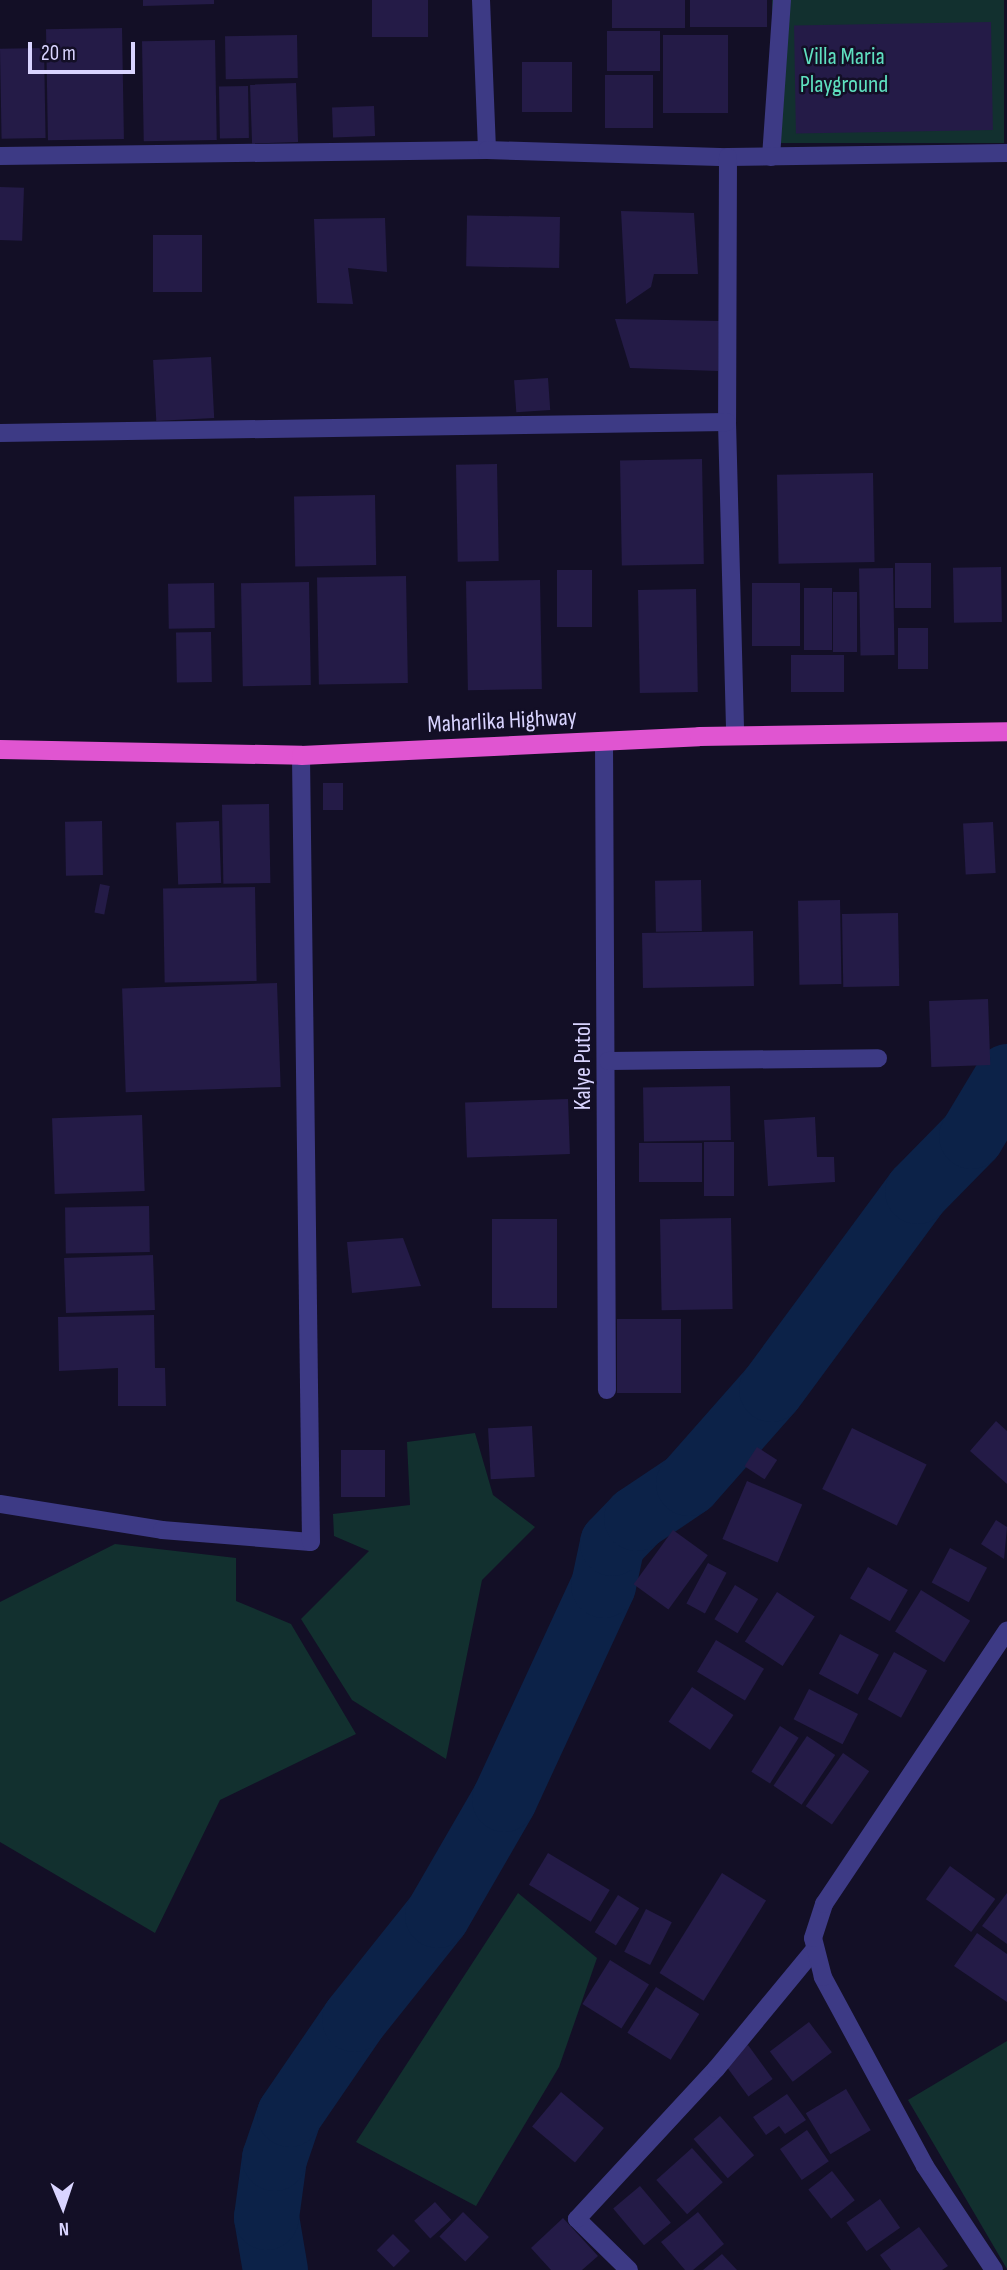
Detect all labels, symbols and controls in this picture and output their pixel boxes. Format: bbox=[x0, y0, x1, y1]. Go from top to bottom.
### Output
scale bar bbox=[32, 28, 138, 72]
text: 20 m bbox=[41, 41, 76, 66]
park label: Villa Maria Playground bbox=[800, 43, 888, 99]
street label: Maharlika Highway bbox=[427, 703, 577, 739]
street label: Kalye Putol bbox=[569, 1022, 597, 1110]
north arrow bbox=[28, 2172, 98, 2242]
text: N bbox=[58, 2217, 69, 2240]

